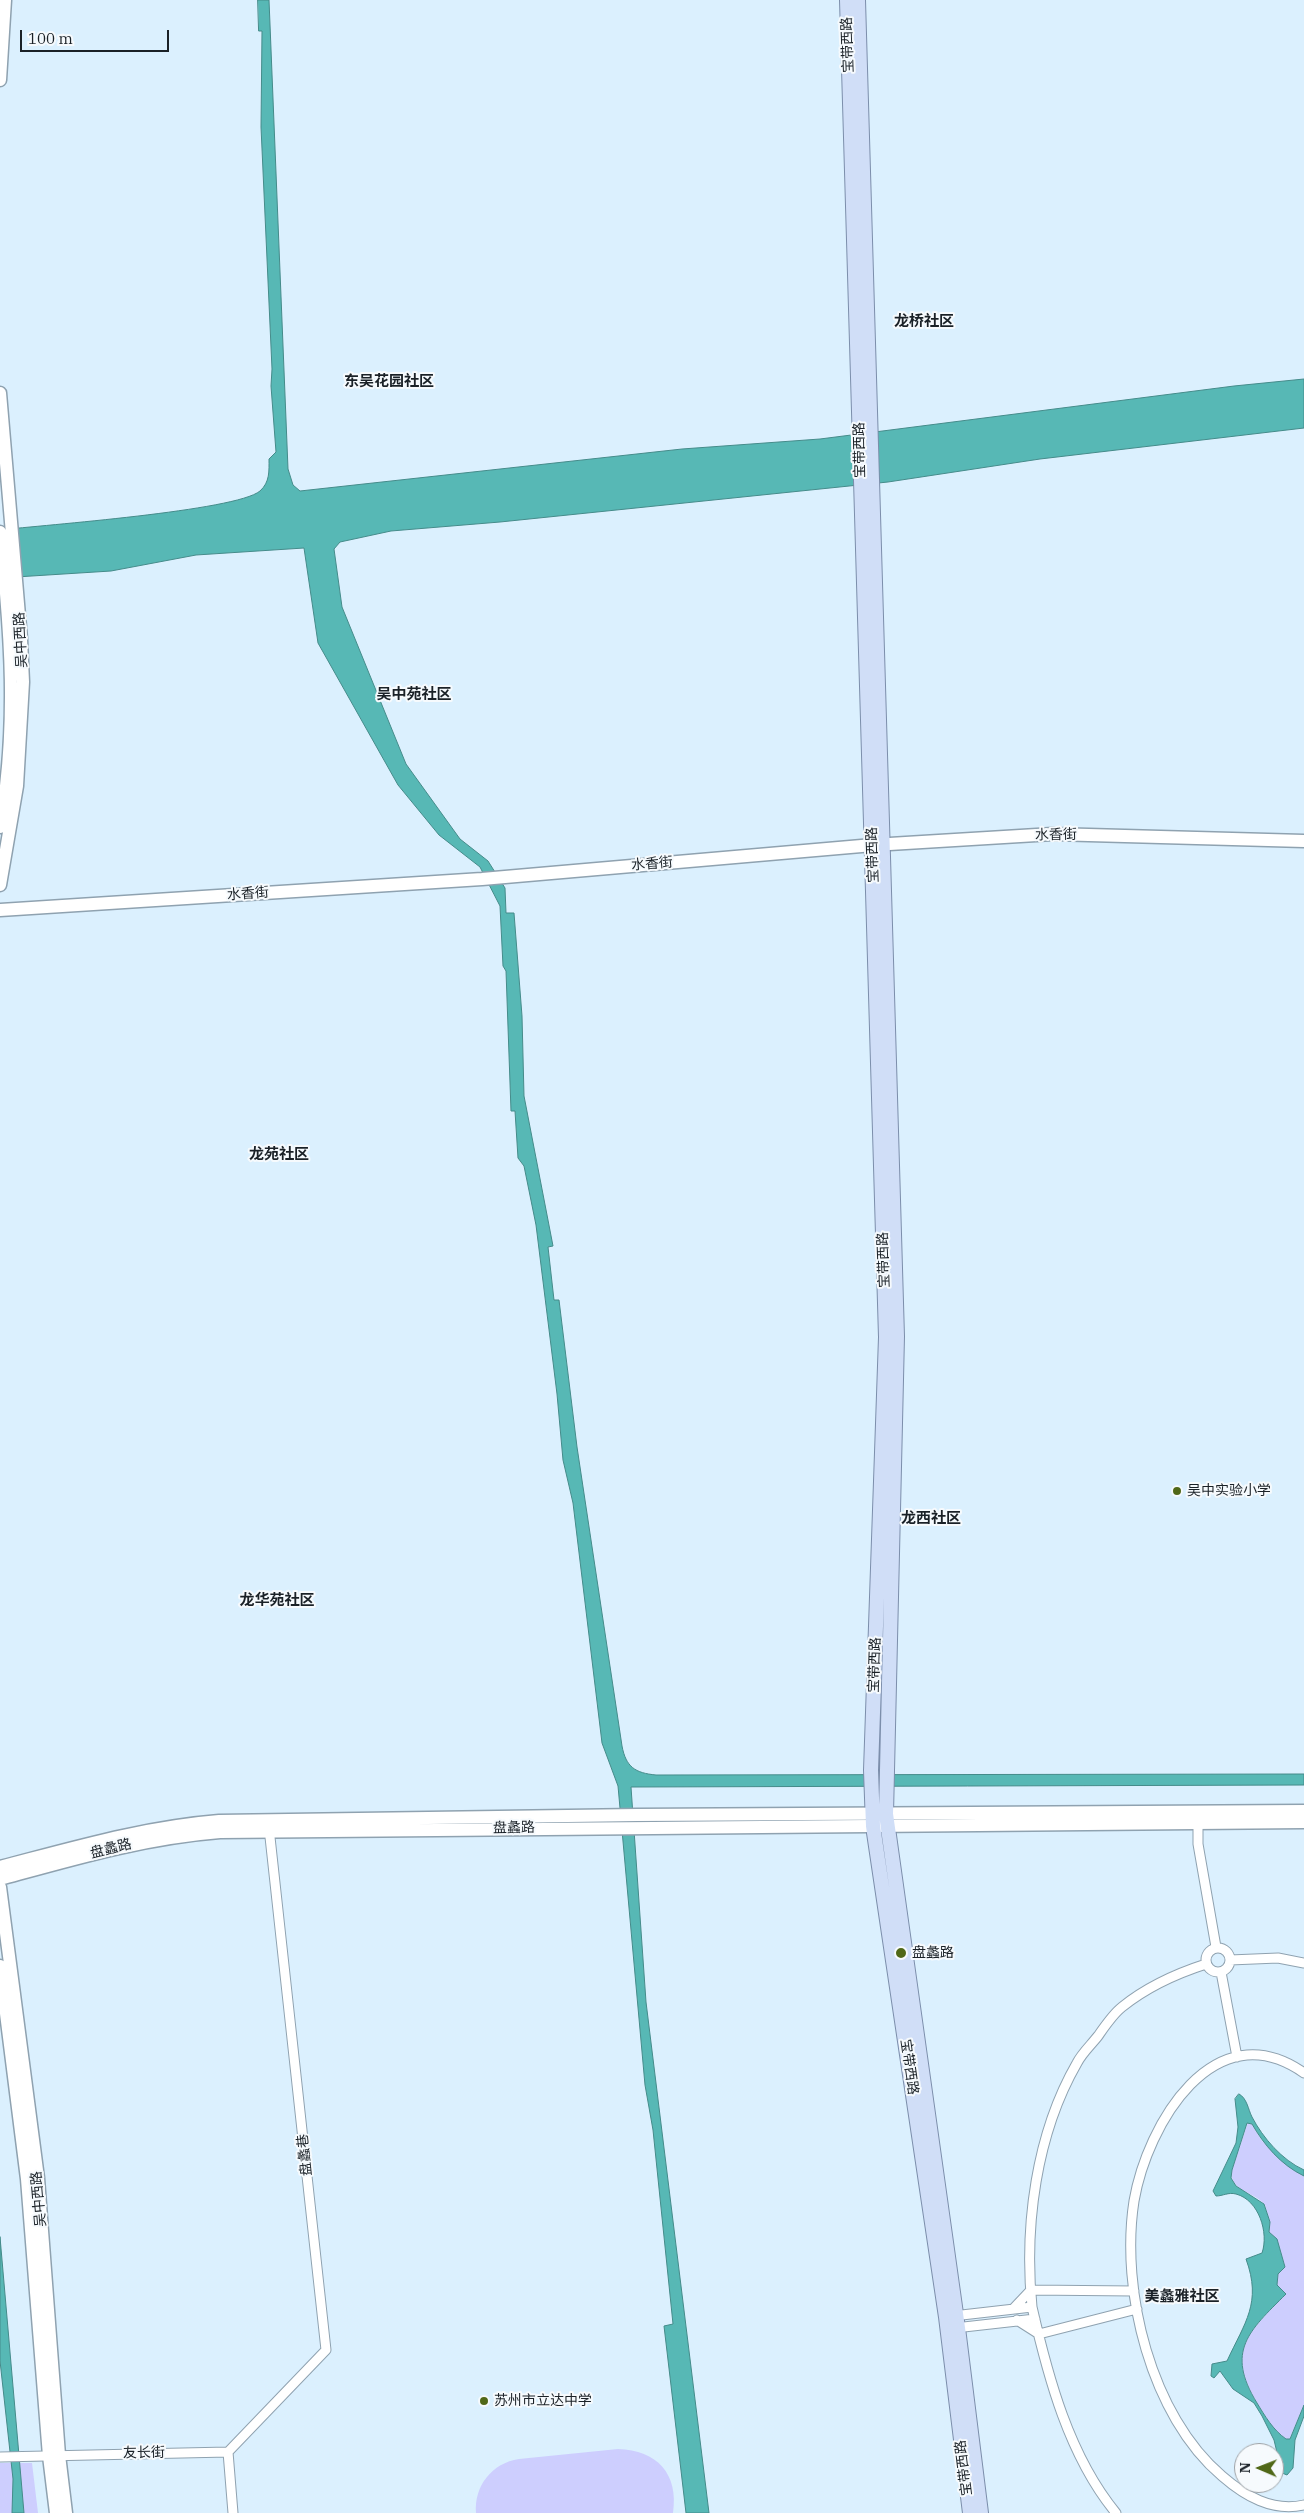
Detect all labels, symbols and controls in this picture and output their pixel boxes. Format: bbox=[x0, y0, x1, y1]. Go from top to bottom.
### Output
street label: 宝带西路 bbox=[839, 17, 857, 73]
scale bar bbox=[22, 20, 171, 52]
text: 100 m bbox=[28, 29, 73, 48]
district label: 龙桥社区 bbox=[894, 313, 954, 331]
district label: 东吴花园社区 bbox=[344, 373, 434, 391]
street label: 宝带西路 bbox=[851, 422, 869, 478]
street label: 吴中西路 bbox=[11, 612, 31, 668]
district label: 吴中苑社区 bbox=[377, 686, 451, 704]
street label: 水香街 bbox=[1035, 826, 1077, 844]
street label: 宝带西路 bbox=[864, 827, 882, 883]
street label: 水香街 bbox=[630, 854, 674, 874]
street label: 水香街 bbox=[226, 884, 270, 904]
district label: 龙苑社区 bbox=[249, 1146, 309, 1164]
street label: 宝带西路 bbox=[875, 1232, 893, 1288]
place label: 吴中实验小学 bbox=[1187, 1483, 1271, 1499]
marker: 吴中实验小学 bbox=[1171, 1485, 1183, 1497]
district label: 龙西社区 bbox=[901, 1510, 961, 1528]
district label: 龙华苑社区 bbox=[240, 1592, 314, 1610]
street label: 宝带西路 bbox=[866, 1637, 884, 1693]
street label: 盘蠡路 bbox=[493, 1819, 535, 1837]
street label: 盘蠡路 bbox=[89, 1836, 133, 1862]
place label: 盘蠡路 bbox=[912, 1945, 954, 1961]
marker: 盘蠡路 bbox=[894, 1946, 908, 1960]
street label: 宝带西路 bbox=[897, 2038, 921, 2096]
street label: 盘蠡巷 bbox=[294, 2133, 316, 2177]
street label: 吴中西路 bbox=[28, 2170, 50, 2228]
district label: 美蠡雅社区 bbox=[1145, 2288, 1219, 2306]
place label: 苏州市立达中学 bbox=[494, 2393, 592, 2409]
marker: 苏州市立达中学 bbox=[478, 2395, 490, 2407]
street label: 宝带西路 bbox=[952, 2439, 976, 2497]
north arrow bbox=[1234, 2443, 1284, 2493]
street label: 友长街 bbox=[123, 2444, 165, 2462]
text: N bbox=[1236, 2462, 1254, 2473]

